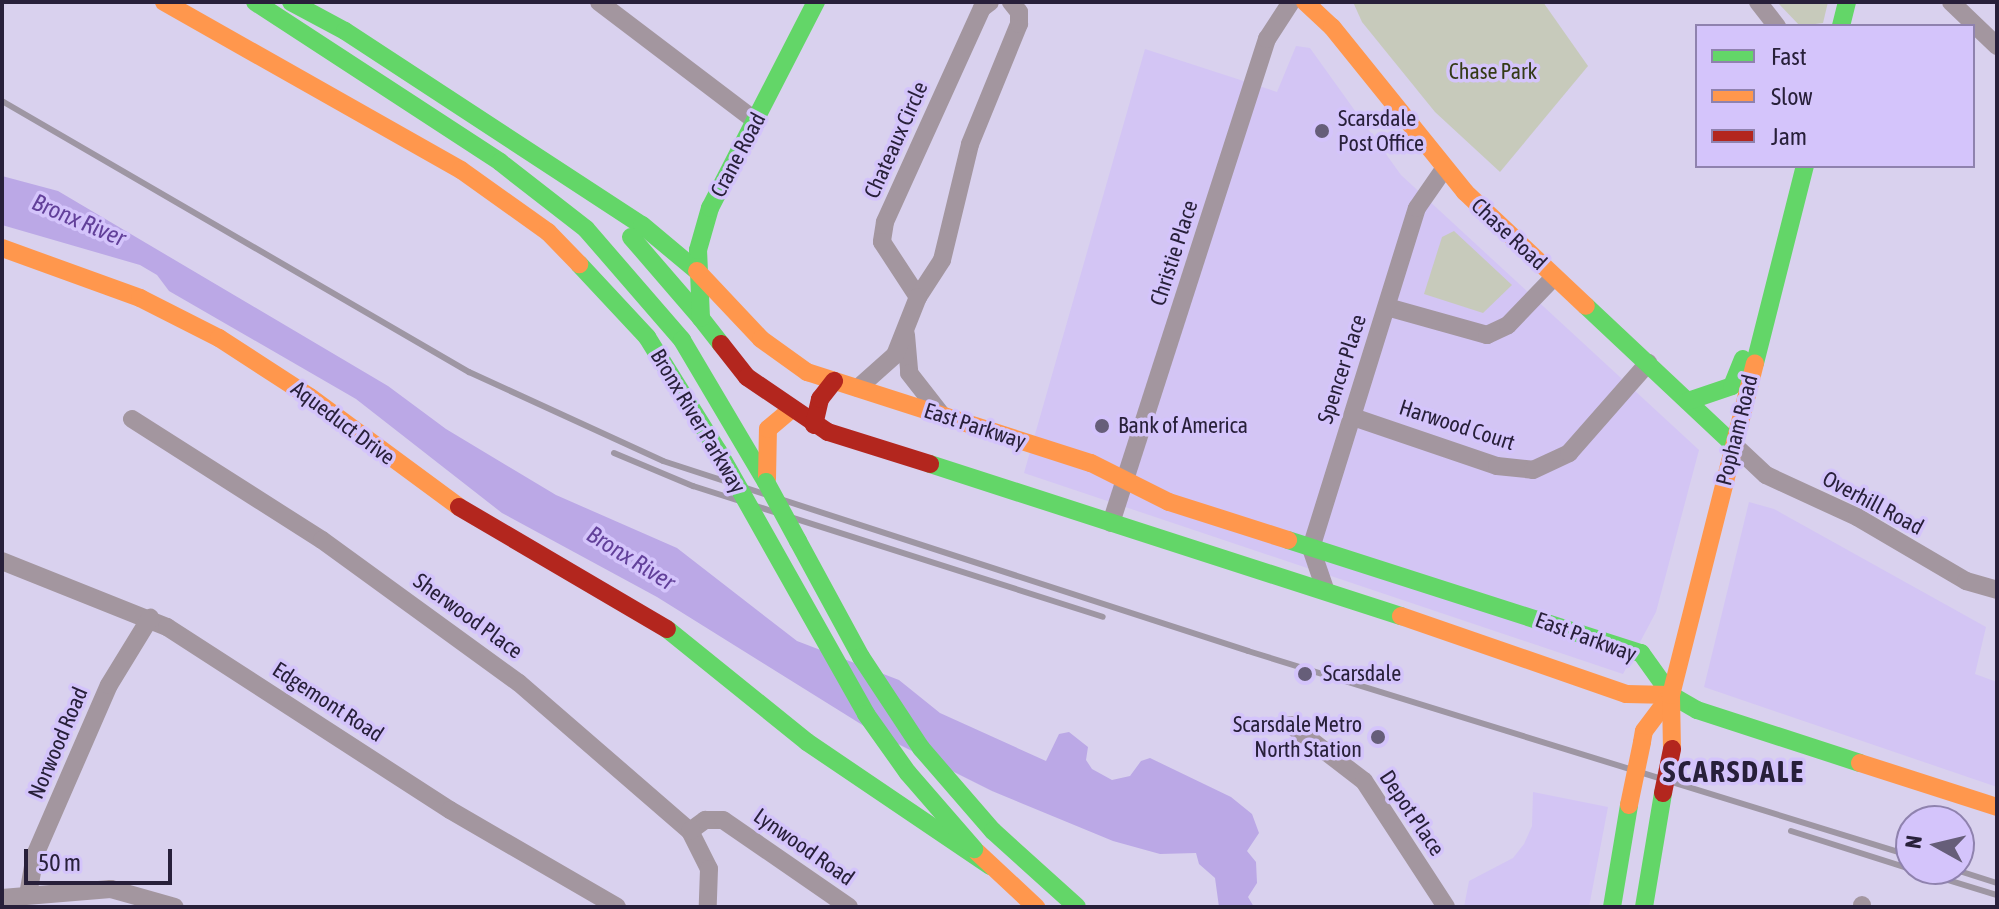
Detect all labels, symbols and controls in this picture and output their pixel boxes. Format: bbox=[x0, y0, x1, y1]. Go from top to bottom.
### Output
legend bbox=[1695, 24, 1975, 168]
text: Fast bbox=[1771, 43, 1807, 70]
park label: Chase Park bbox=[1449, 59, 1537, 85]
street label: Chateaux Circle bbox=[859, 78, 933, 202]
text: Slow bbox=[1771, 83, 1813, 110]
place label: Scarsdale Post Office bbox=[1338, 105, 1424, 156]
street label: Crane Road bbox=[705, 108, 771, 202]
marker: Scarsdale Post Office bbox=[1313, 122, 1331, 140]
text: Jam bbox=[1771, 123, 1807, 150]
water label: Bronx River bbox=[28, 187, 130, 253]
street label: Chase Road bbox=[1466, 192, 1552, 276]
street label: Christie Place bbox=[1145, 197, 1203, 309]
street label: Spencer Place bbox=[1312, 311, 1372, 427]
street label: Bronx River Parkway bbox=[645, 344, 751, 498]
street label: Popham Road bbox=[1711, 372, 1763, 488]
street label: Aqueduct Drive bbox=[286, 375, 400, 471]
street label: Harwood Court bbox=[1396, 394, 1518, 456]
street label: East Parkway bbox=[921, 397, 1029, 455]
place label: Bank of America bbox=[1118, 413, 1248, 439]
marker: Bank of America bbox=[1093, 417, 1111, 435]
street label: Overhill Road bbox=[1818, 465, 1928, 541]
water label: Bronx River bbox=[581, 520, 681, 596]
street label: Sherwood Place bbox=[408, 568, 528, 664]
street label: East Parkway bbox=[1532, 607, 1640, 667]
street label: Edgemont Road bbox=[268, 656, 388, 748]
place label: Scarsdale bbox=[1323, 661, 1401, 687]
marker: Scarsdale bbox=[1294, 663, 1316, 685]
street label: Norwood Road bbox=[23, 683, 93, 803]
place label: Scarsdale Metro North Station bbox=[1233, 711, 1362, 762]
marker: Scarsdale Metro North Station bbox=[1369, 728, 1387, 746]
district label: SCARSDALE bbox=[1663, 753, 1805, 789]
street label: Depot Place bbox=[1374, 765, 1450, 861]
street label: Lynwood Road bbox=[749, 803, 859, 891]
north arrow bbox=[1895, 805, 1975, 885]
scale bar bbox=[28, 833, 176, 883]
text: N bbox=[1899, 834, 1927, 850]
text: 50 m bbox=[38, 849, 81, 876]

